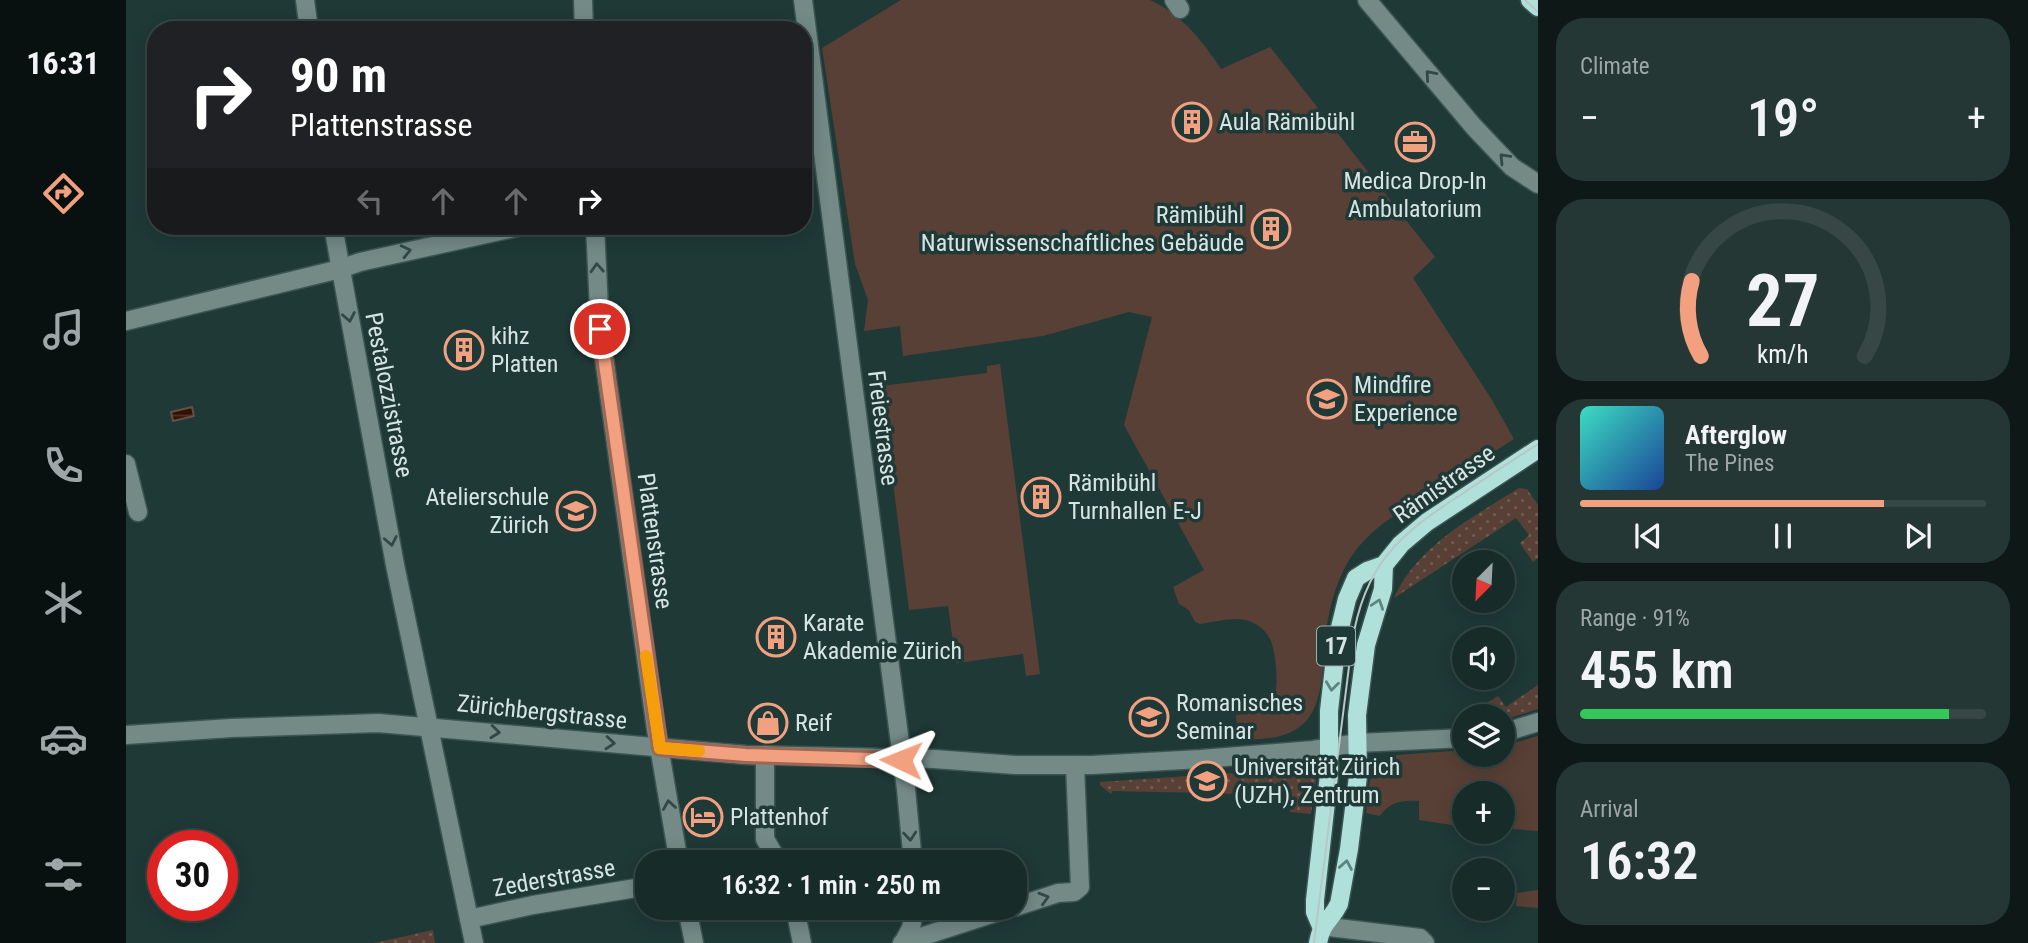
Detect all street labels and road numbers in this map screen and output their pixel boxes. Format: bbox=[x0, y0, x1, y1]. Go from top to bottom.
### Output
street label: Pestalozzistrasse bbox=[359, 310, 419, 480]
street label: Freiestrasse bbox=[862, 369, 904, 487]
street label: Rämistrasse bbox=[1388, 439, 1500, 529]
street label: Plattenstrasse bbox=[632, 471, 678, 611]
road number: 17 bbox=[1317, 626, 1355, 666]
street label: Zürichbergstrasse bbox=[456, 689, 628, 735]
street label: Zederstrasse bbox=[491, 853, 617, 903]

